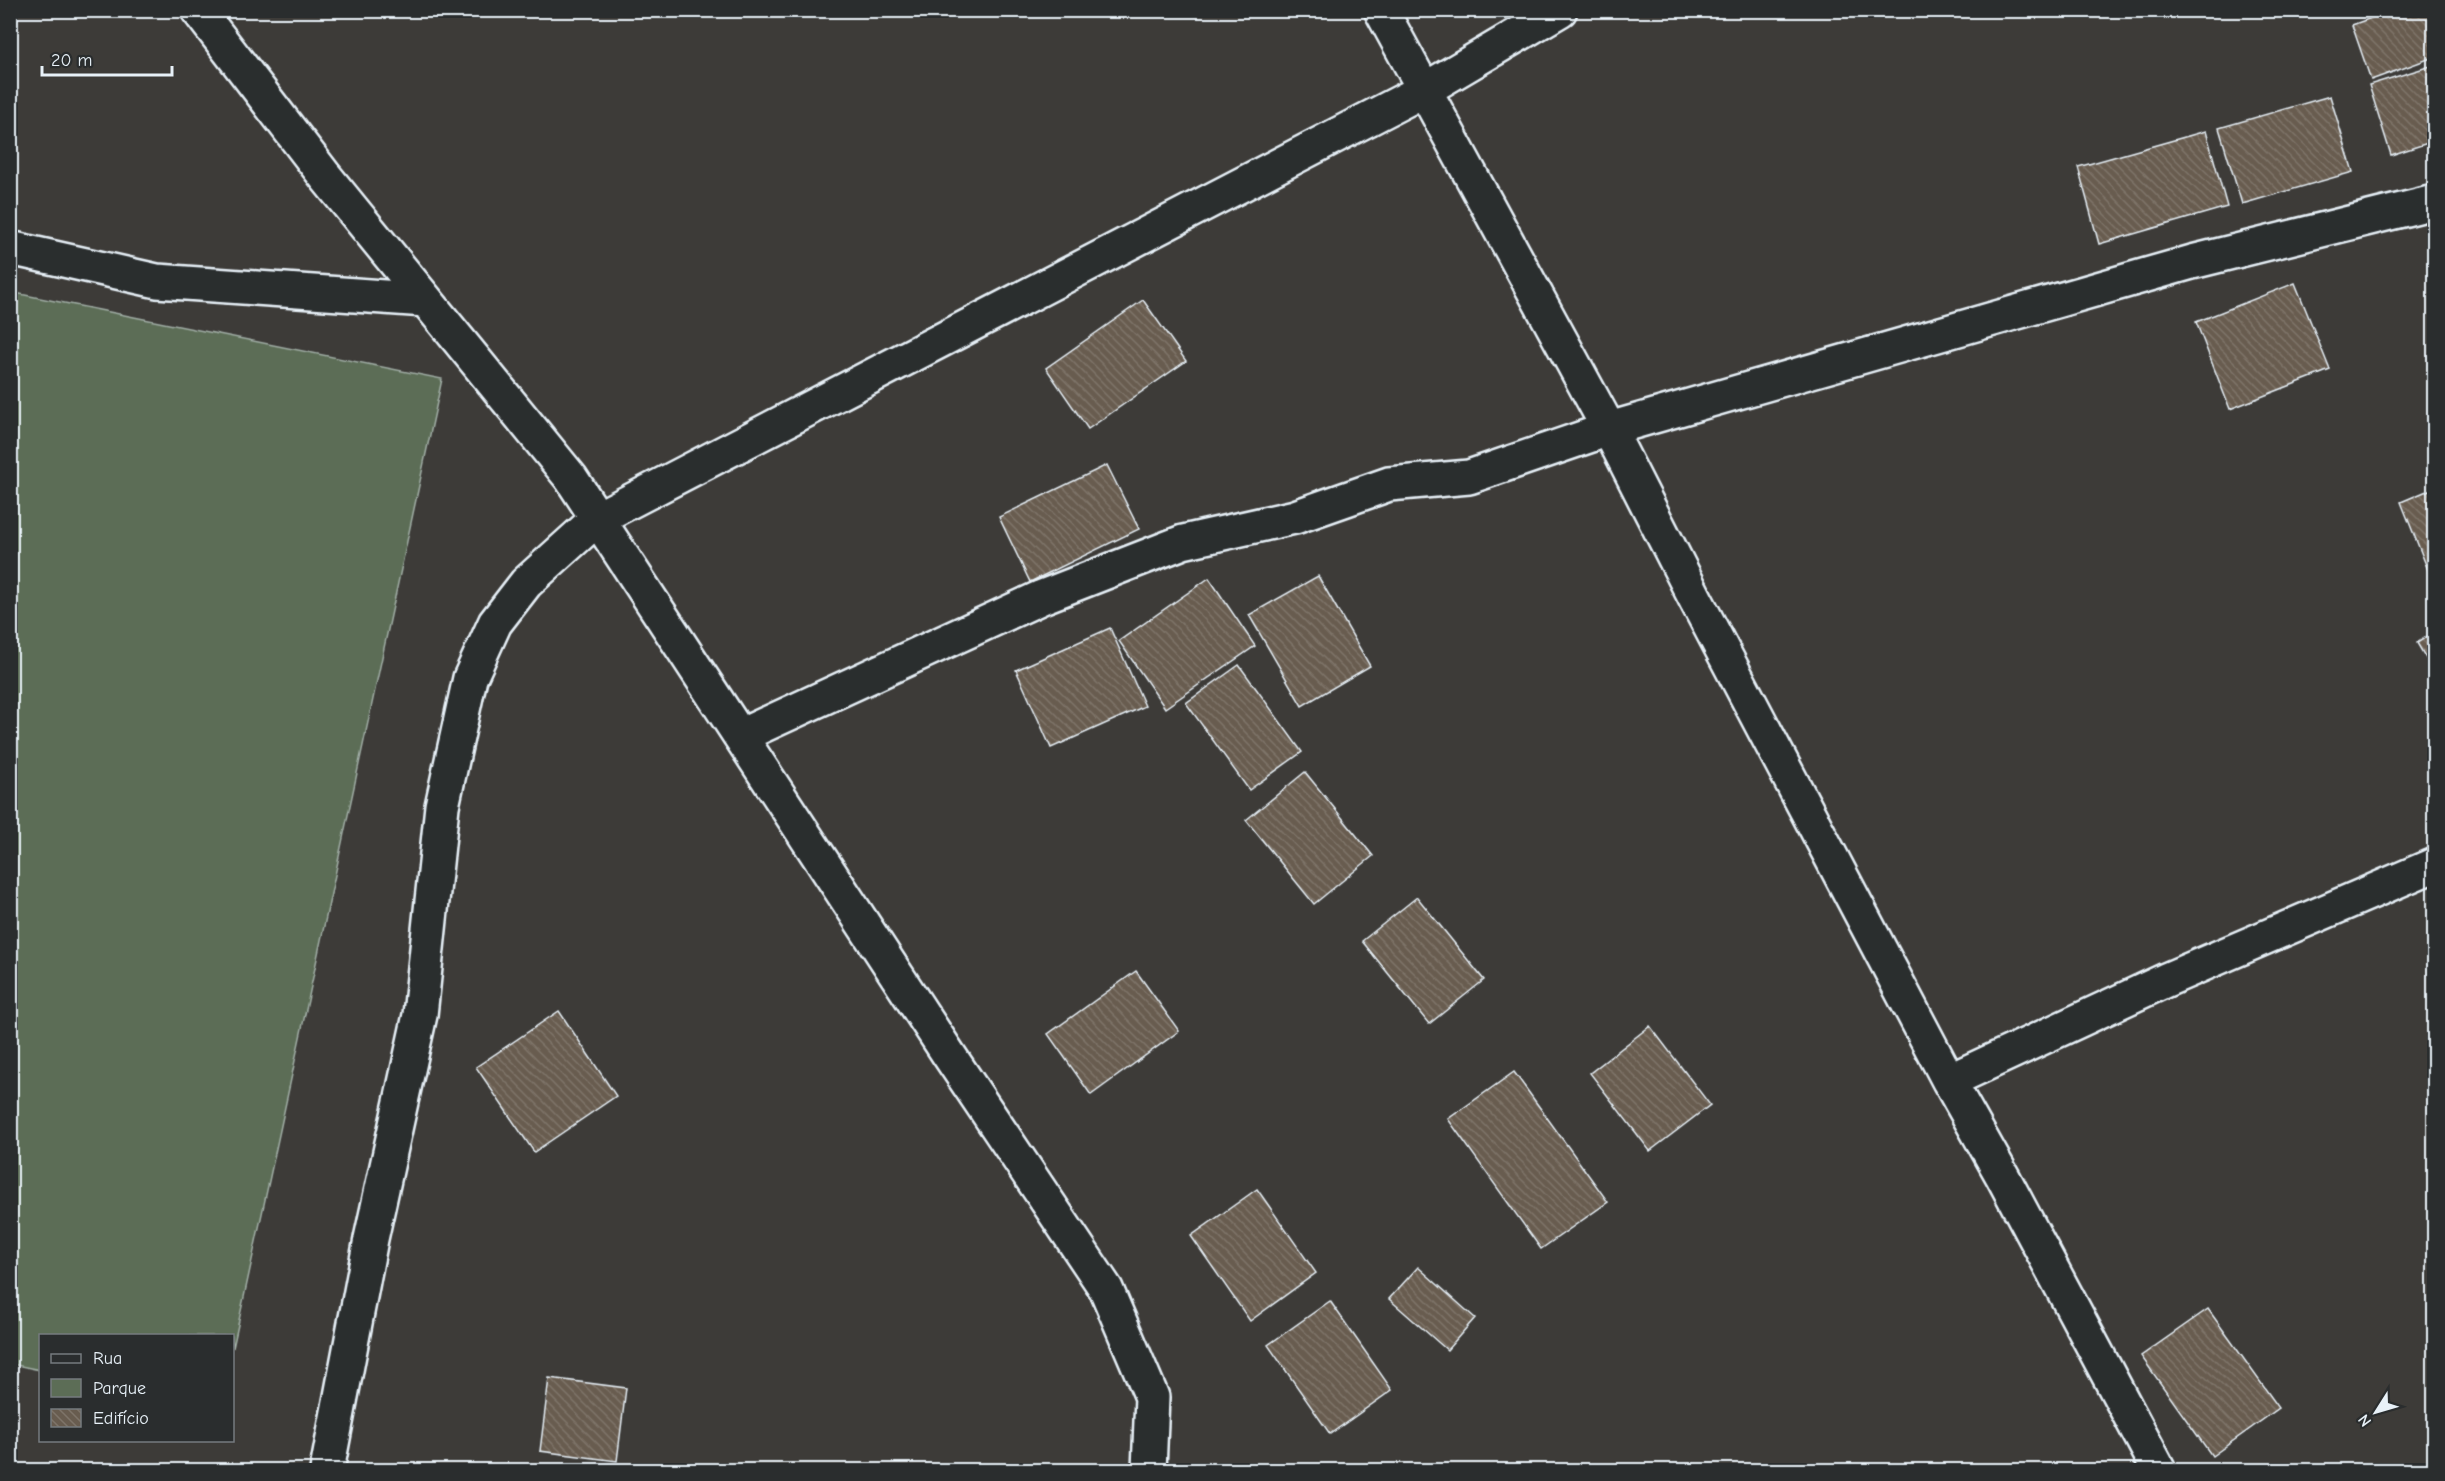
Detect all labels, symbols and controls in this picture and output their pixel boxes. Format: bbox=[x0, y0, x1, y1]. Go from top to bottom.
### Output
scale bar bbox=[42, 39, 172, 77]
text: 20 m bbox=[51, 50, 92, 71]
legend bbox=[39, 1334, 234, 1442]
text: Rua bbox=[93, 1348, 122, 1369]
text: Parque bbox=[93, 1378, 146, 1399]
north arrow bbox=[2346, 1382, 2406, 1442]
text: Edifício bbox=[93, 1408, 149, 1429]
text: N bbox=[2354, 1411, 2375, 1430]

